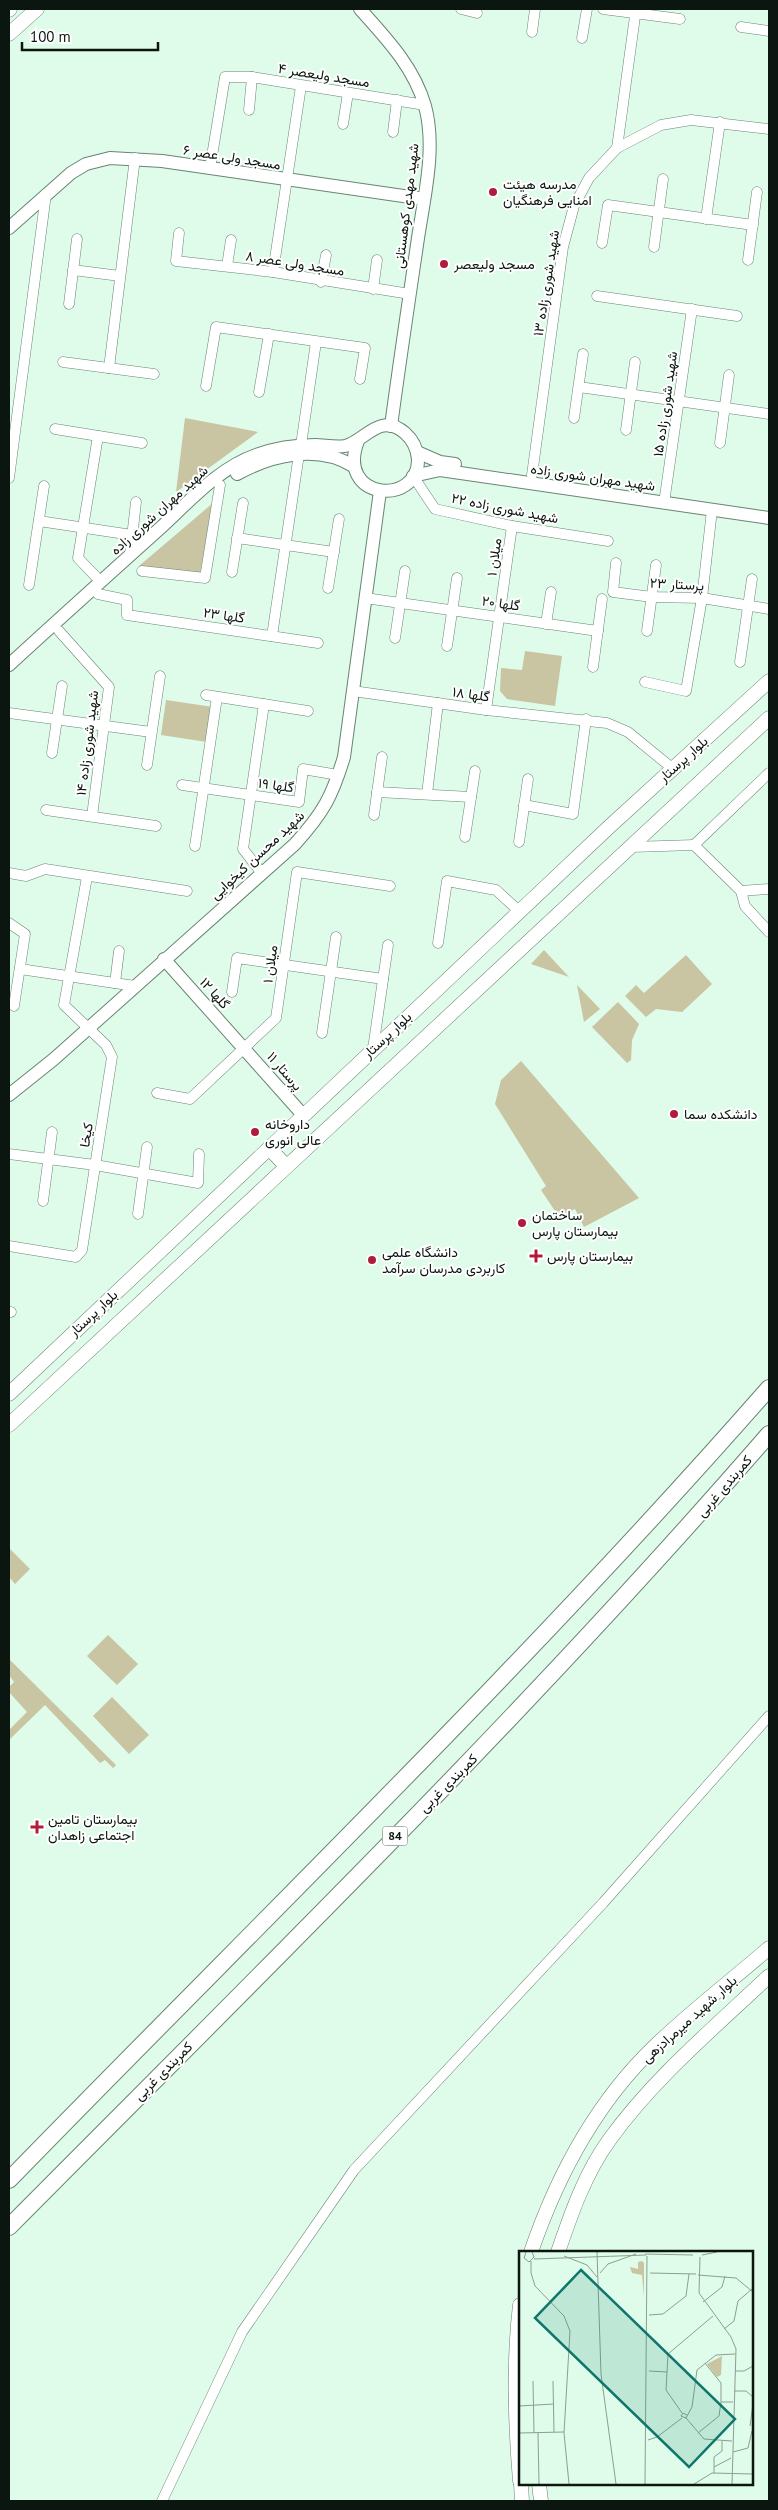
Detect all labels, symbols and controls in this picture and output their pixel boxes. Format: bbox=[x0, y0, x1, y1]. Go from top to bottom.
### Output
scale bar bbox=[22, 20, 159, 52]
text: 100 m bbox=[30, 27, 71, 46]
street label: مسجد ولیعصر ۴ bbox=[277, 59, 371, 91]
street label: مسجد ولی عصر ۶ bbox=[182, 140, 282, 174]
street label: شهید مهدی کوهستانی bbox=[389, 142, 423, 270]
place label: مدرسه هیئت امنایی فرهنگیان bbox=[503, 175, 592, 209]
marker: مدرسه هیئت امنایی فرهنگیان bbox=[487, 186, 499, 198]
street label: شهید شوری زاده ۱۳ bbox=[529, 229, 563, 337]
street label: مسجد ولی عصر ۸ bbox=[244, 246, 346, 280]
place label: مسجد ولیعصر bbox=[453, 255, 535, 273]
marker: مسجد ولیعصر bbox=[438, 258, 450, 270]
street label: شهید شوری زاده ۱۵ bbox=[649, 350, 681, 458]
street label: شهید مهران شوری زاده bbox=[530, 459, 656, 495]
street label: شهید مهران شوری زاده bbox=[106, 461, 212, 559]
street label: شهید شوری زاده ۲۲ bbox=[450, 489, 560, 527]
street label: میلان ۱ bbox=[482, 537, 506, 577]
street label: پرستار ۲۳ bbox=[649, 574, 705, 595]
street label: گلها ۲۰ bbox=[481, 591, 521, 615]
street label: گلها ۲۳ bbox=[202, 603, 246, 627]
street label: گلها ۱۸ bbox=[451, 682, 491, 706]
street label: شهید شوری زاده ۱۴ bbox=[72, 689, 102, 797]
street label: بلوار پرستار bbox=[654, 732, 712, 787]
street label: گلها ۱۹ bbox=[257, 774, 295, 796]
street label: شهید محسن کیخوایی bbox=[206, 807, 308, 903]
street label: میلان ۱ bbox=[258, 944, 282, 984]
street label: گلها ۱۲ bbox=[196, 973, 234, 1013]
street label: بلوار پرستار bbox=[358, 1008, 416, 1064]
street label: پرستار ۱۱ bbox=[262, 1048, 307, 1095]
place label: دانشکده سما bbox=[684, 1105, 758, 1123]
marker: دانشکده سما bbox=[668, 1108, 680, 1120]
place label: داروخانه عالی انوری bbox=[265, 1115, 321, 1149]
street label: کیخا bbox=[75, 1121, 97, 1149]
marker: داروخانه عالی انوری bbox=[249, 1126, 261, 1138]
place label: ساختمان بیمارستان پارس bbox=[532, 1206, 618, 1241]
marker: ساختمان بیمارستان پارس bbox=[516, 1217, 528, 1229]
place label: دانشگاه علمی کاربردی مدرسان سرآمد bbox=[382, 1243, 505, 1277]
place label: بیمارستان پارس bbox=[547, 1247, 633, 1266]
marker: بیمارستان پارس bbox=[529, 1249, 543, 1263]
marker: دانشگاه علمی کاربردی مدرسان سرآمد bbox=[366, 1254, 378, 1266]
street label: بلوار پرستار bbox=[64, 1286, 122, 1342]
street label: کمربندی غربی bbox=[692, 1451, 756, 1521]
street label: کمربندی غربی bbox=[415, 1750, 481, 1816]
place label: بیمارستان تامین اجتماعی زاهدان bbox=[48, 1810, 137, 1844]
marker: بیمارستان تامین اجتماعی زاهدان bbox=[30, 1820, 44, 1834]
road number: 84 bbox=[382, 1826, 408, 1845]
street label: بلوار شهید میرمرادزهی bbox=[637, 1971, 741, 2067]
street label: کمربندی غربی bbox=[130, 2038, 196, 2104]
inset map bbox=[519, 2251, 753, 2485]

